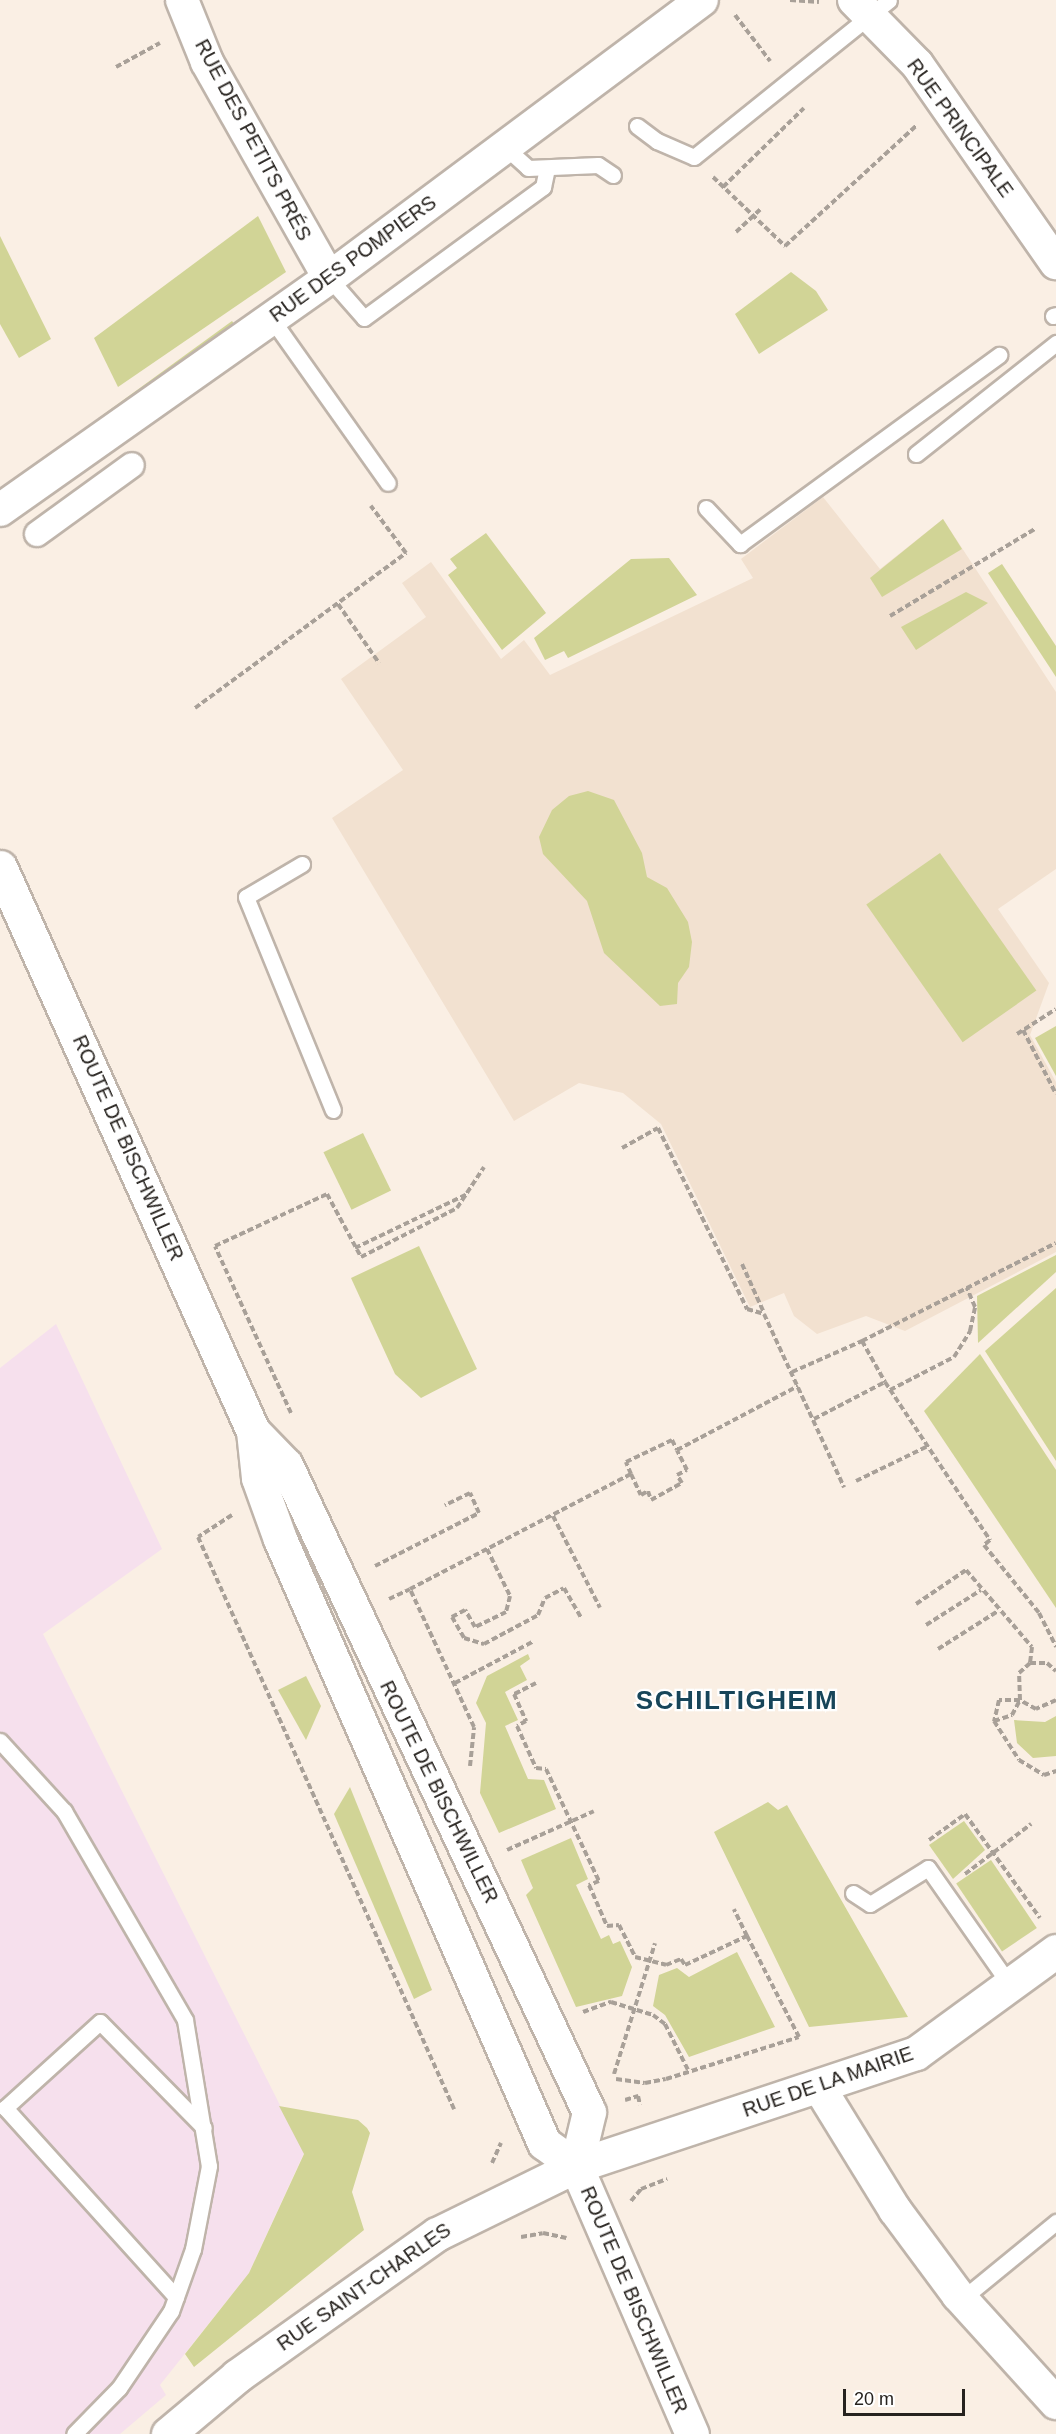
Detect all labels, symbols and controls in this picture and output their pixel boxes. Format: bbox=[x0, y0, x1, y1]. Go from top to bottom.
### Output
street label: RUE DES PETITS PRÉS bbox=[190, 35, 316, 245]
street label: RUE PRINCIPALE bbox=[902, 54, 1018, 202]
street label: RUE DES POMPIERS bbox=[265, 191, 441, 327]
street label: ROUTE DE BISCHWILLER bbox=[67, 1031, 189, 1265]
street label: ROUTE DE BISCHWILLER bbox=[375, 1677, 503, 1907]
district label: SCHILTIGHEIM bbox=[636, 1685, 838, 1717]
street label: RUE DE LA MAIRIE bbox=[739, 2041, 917, 2123]
street label: ROUTE DE BISCHWILLER bbox=[575, 2183, 693, 2417]
street label: RUE SAINT-CHARLES bbox=[272, 2218, 456, 2356]
scale bar bbox=[846, 2377, 968, 2415]
text: 20 m bbox=[854, 2389, 894, 2409]

